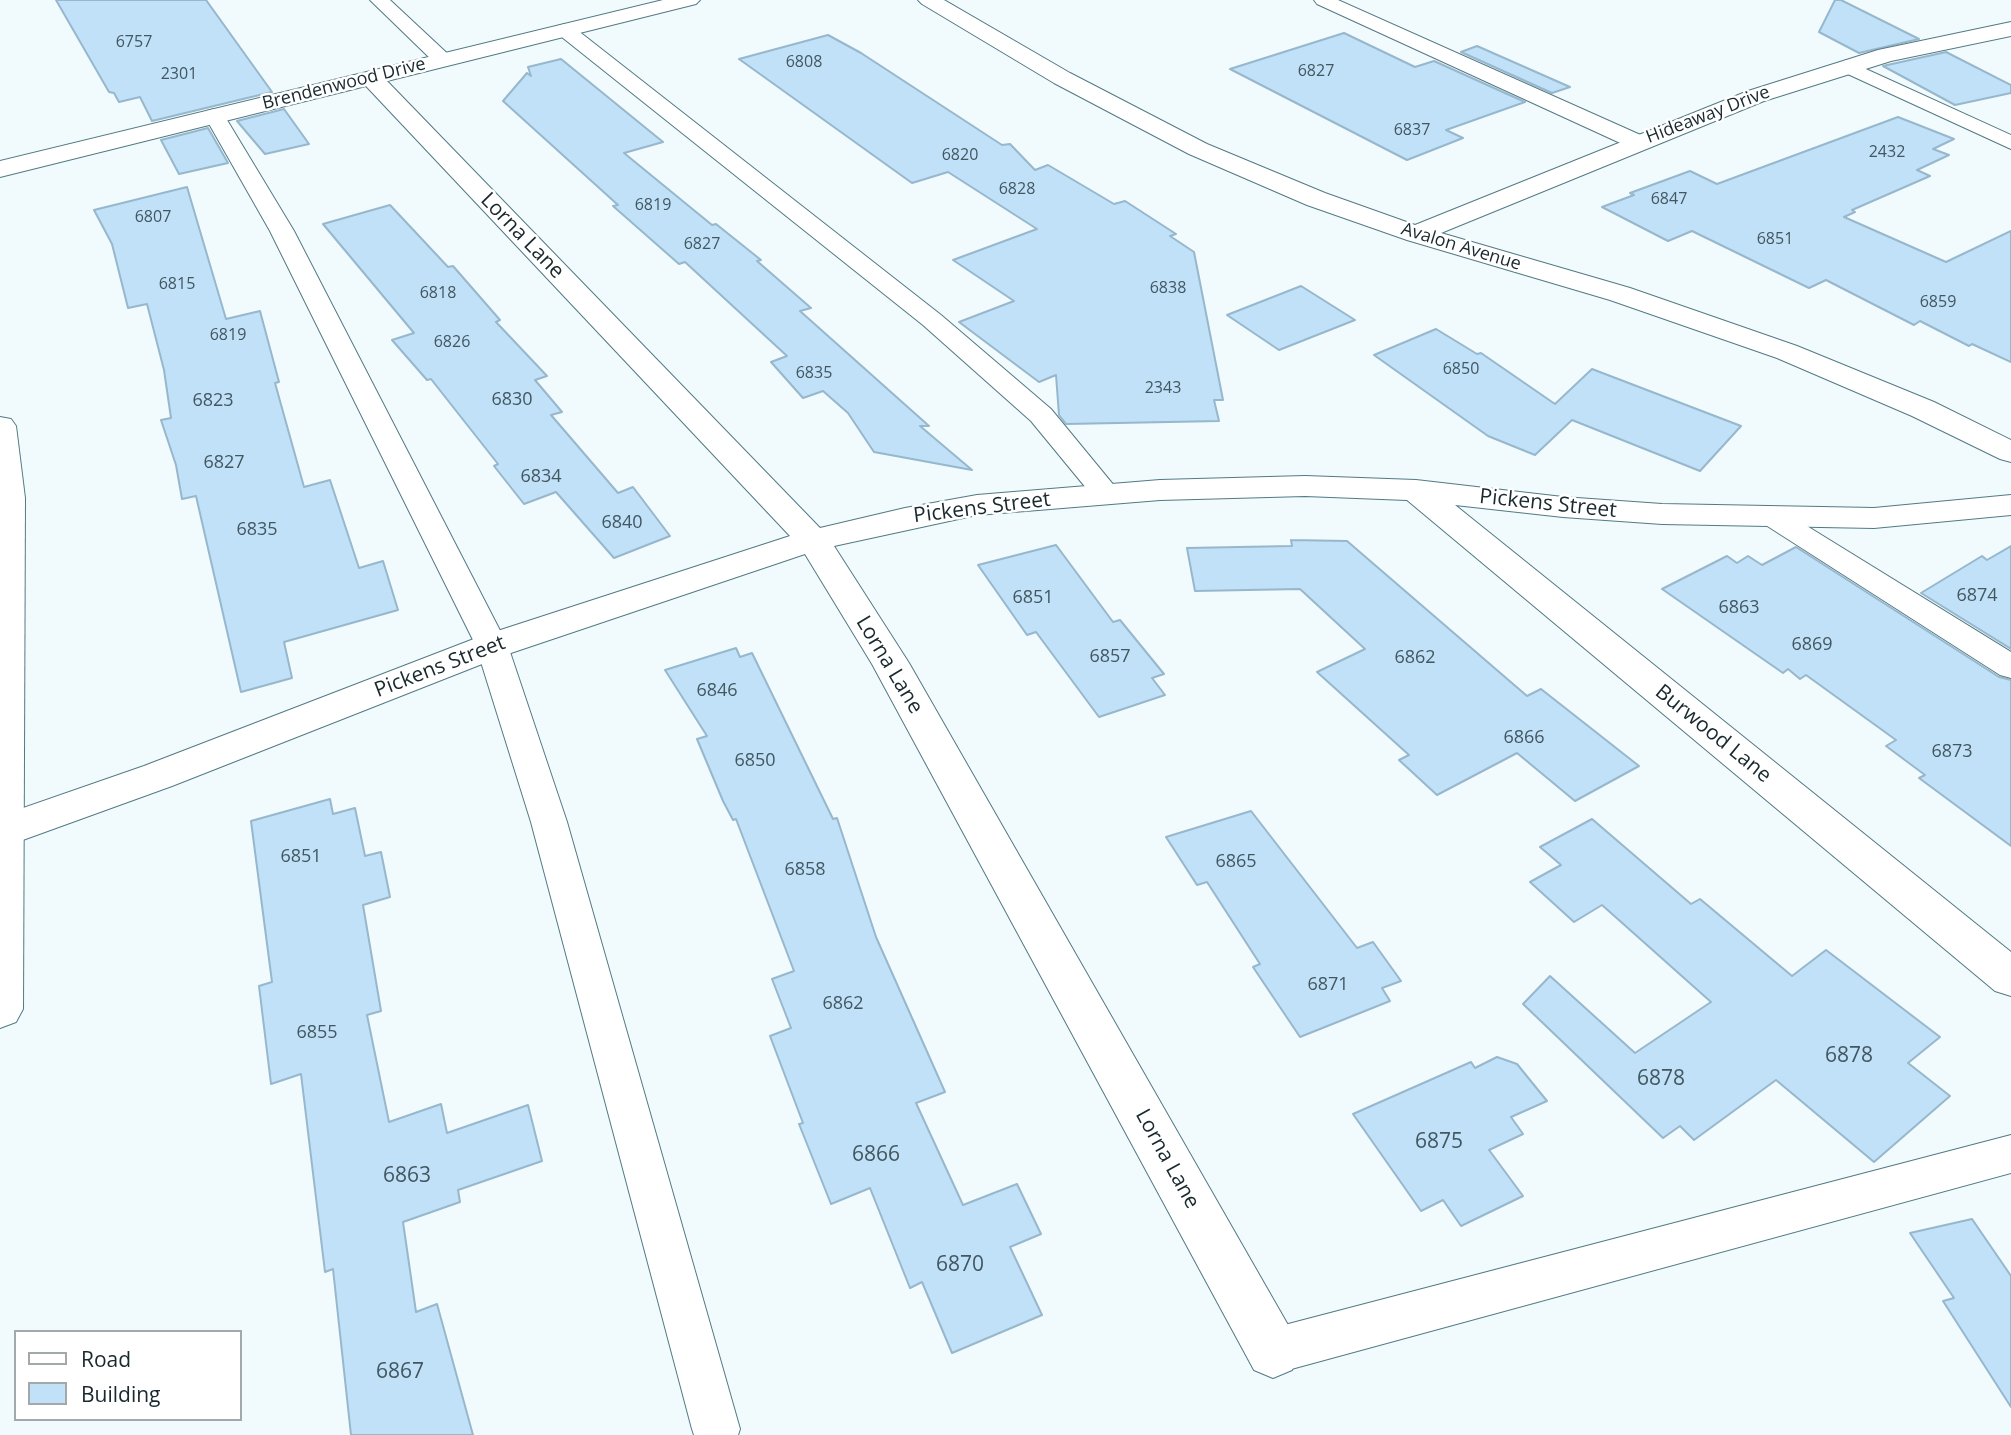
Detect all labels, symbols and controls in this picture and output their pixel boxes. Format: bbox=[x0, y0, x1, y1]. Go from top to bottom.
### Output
house number: 6757 bbox=[116, 32, 152, 52]
house number: 6808 bbox=[786, 52, 822, 72]
street label: Brendenwood Drive bbox=[260, 53, 428, 115]
house number: 6827 bbox=[1298, 61, 1334, 81]
house number: 2301 bbox=[161, 64, 197, 84]
street label: Hideaway Drive bbox=[1643, 82, 1773, 148]
house number: 6837 bbox=[1394, 120, 1430, 140]
house number: 2432 bbox=[1869, 142, 1905, 162]
house number: 6820 bbox=[942, 145, 978, 165]
house number: 6828 bbox=[999, 179, 1035, 199]
street label: Lorna Lane bbox=[475, 188, 569, 284]
house number: 6847 bbox=[1651, 189, 1687, 209]
house number: 6819 bbox=[635, 195, 671, 215]
house number: 6807 bbox=[135, 207, 171, 227]
street label: Avalon Avenue bbox=[1398, 219, 1524, 275]
house number: 6851 bbox=[1757, 229, 1793, 249]
house number: 6827 bbox=[684, 234, 720, 254]
house number: 6815 bbox=[159, 274, 195, 294]
house number: 6838 bbox=[1150, 278, 1186, 298]
house number: 6818 bbox=[420, 283, 456, 303]
house number: 6859 bbox=[1920, 292, 1956, 312]
house number: 6819 bbox=[210, 325, 246, 345]
house number: 6826 bbox=[434, 332, 470, 352]
house number: 6850 bbox=[1443, 359, 1479, 379]
house number: 6835 bbox=[796, 363, 832, 383]
house number: 2343 bbox=[1145, 378, 1181, 398]
house number: 6830 bbox=[491, 389, 533, 411]
house number: 6823 bbox=[192, 390, 234, 412]
house number: 6827 bbox=[203, 452, 245, 474]
house number: 6834 bbox=[520, 466, 562, 488]
street label: Pickens Street bbox=[1478, 484, 1618, 524]
street label: Pickens Street bbox=[912, 487, 1052, 529]
house number: 6840 bbox=[601, 512, 643, 534]
house number: 6835 bbox=[236, 519, 278, 541]
house number: 6874 bbox=[1956, 585, 1998, 607]
house number: 6851 bbox=[1012, 587, 1054, 609]
house number: 6863 bbox=[1718, 597, 1760, 619]
street label: Lorna Lane bbox=[850, 612, 928, 718]
street label: Pickens Street bbox=[371, 631, 509, 703]
house number: 6869 bbox=[1791, 634, 1833, 656]
house number: 6857 bbox=[1089, 646, 1131, 668]
house number: 6862 bbox=[1394, 647, 1436, 669]
street label: Burwood Lane bbox=[1650, 679, 1776, 789]
house number: 6846 bbox=[696, 680, 738, 702]
house number: 6866 bbox=[1503, 727, 1545, 749]
house number: 6873 bbox=[1931, 741, 1973, 763]
house number: 6850 bbox=[734, 750, 776, 772]
house number: 6851 bbox=[280, 846, 322, 868]
house number: 6865 bbox=[1215, 851, 1257, 873]
house number: 6858 bbox=[784, 859, 826, 881]
house number: 6871 bbox=[1307, 974, 1349, 996]
house number: 6862 bbox=[822, 993, 864, 1015]
house number: 6855 bbox=[296, 1022, 338, 1044]
house number: 6878 bbox=[1825, 1043, 1873, 1069]
house number: 6878 bbox=[1637, 1066, 1685, 1092]
street label: Lorna Lane bbox=[1129, 1105, 1205, 1213]
house number: 6875 bbox=[1415, 1129, 1463, 1155]
house number: 6866 bbox=[852, 1142, 900, 1168]
house number: 6863 bbox=[383, 1163, 431, 1189]
house number: 6870 bbox=[936, 1252, 984, 1278]
legend bbox=[14, 1330, 242, 1421]
text: Road bbox=[81, 1345, 131, 1373]
house number: 6867 bbox=[376, 1359, 424, 1385]
text: Building bbox=[81, 1380, 160, 1408]

